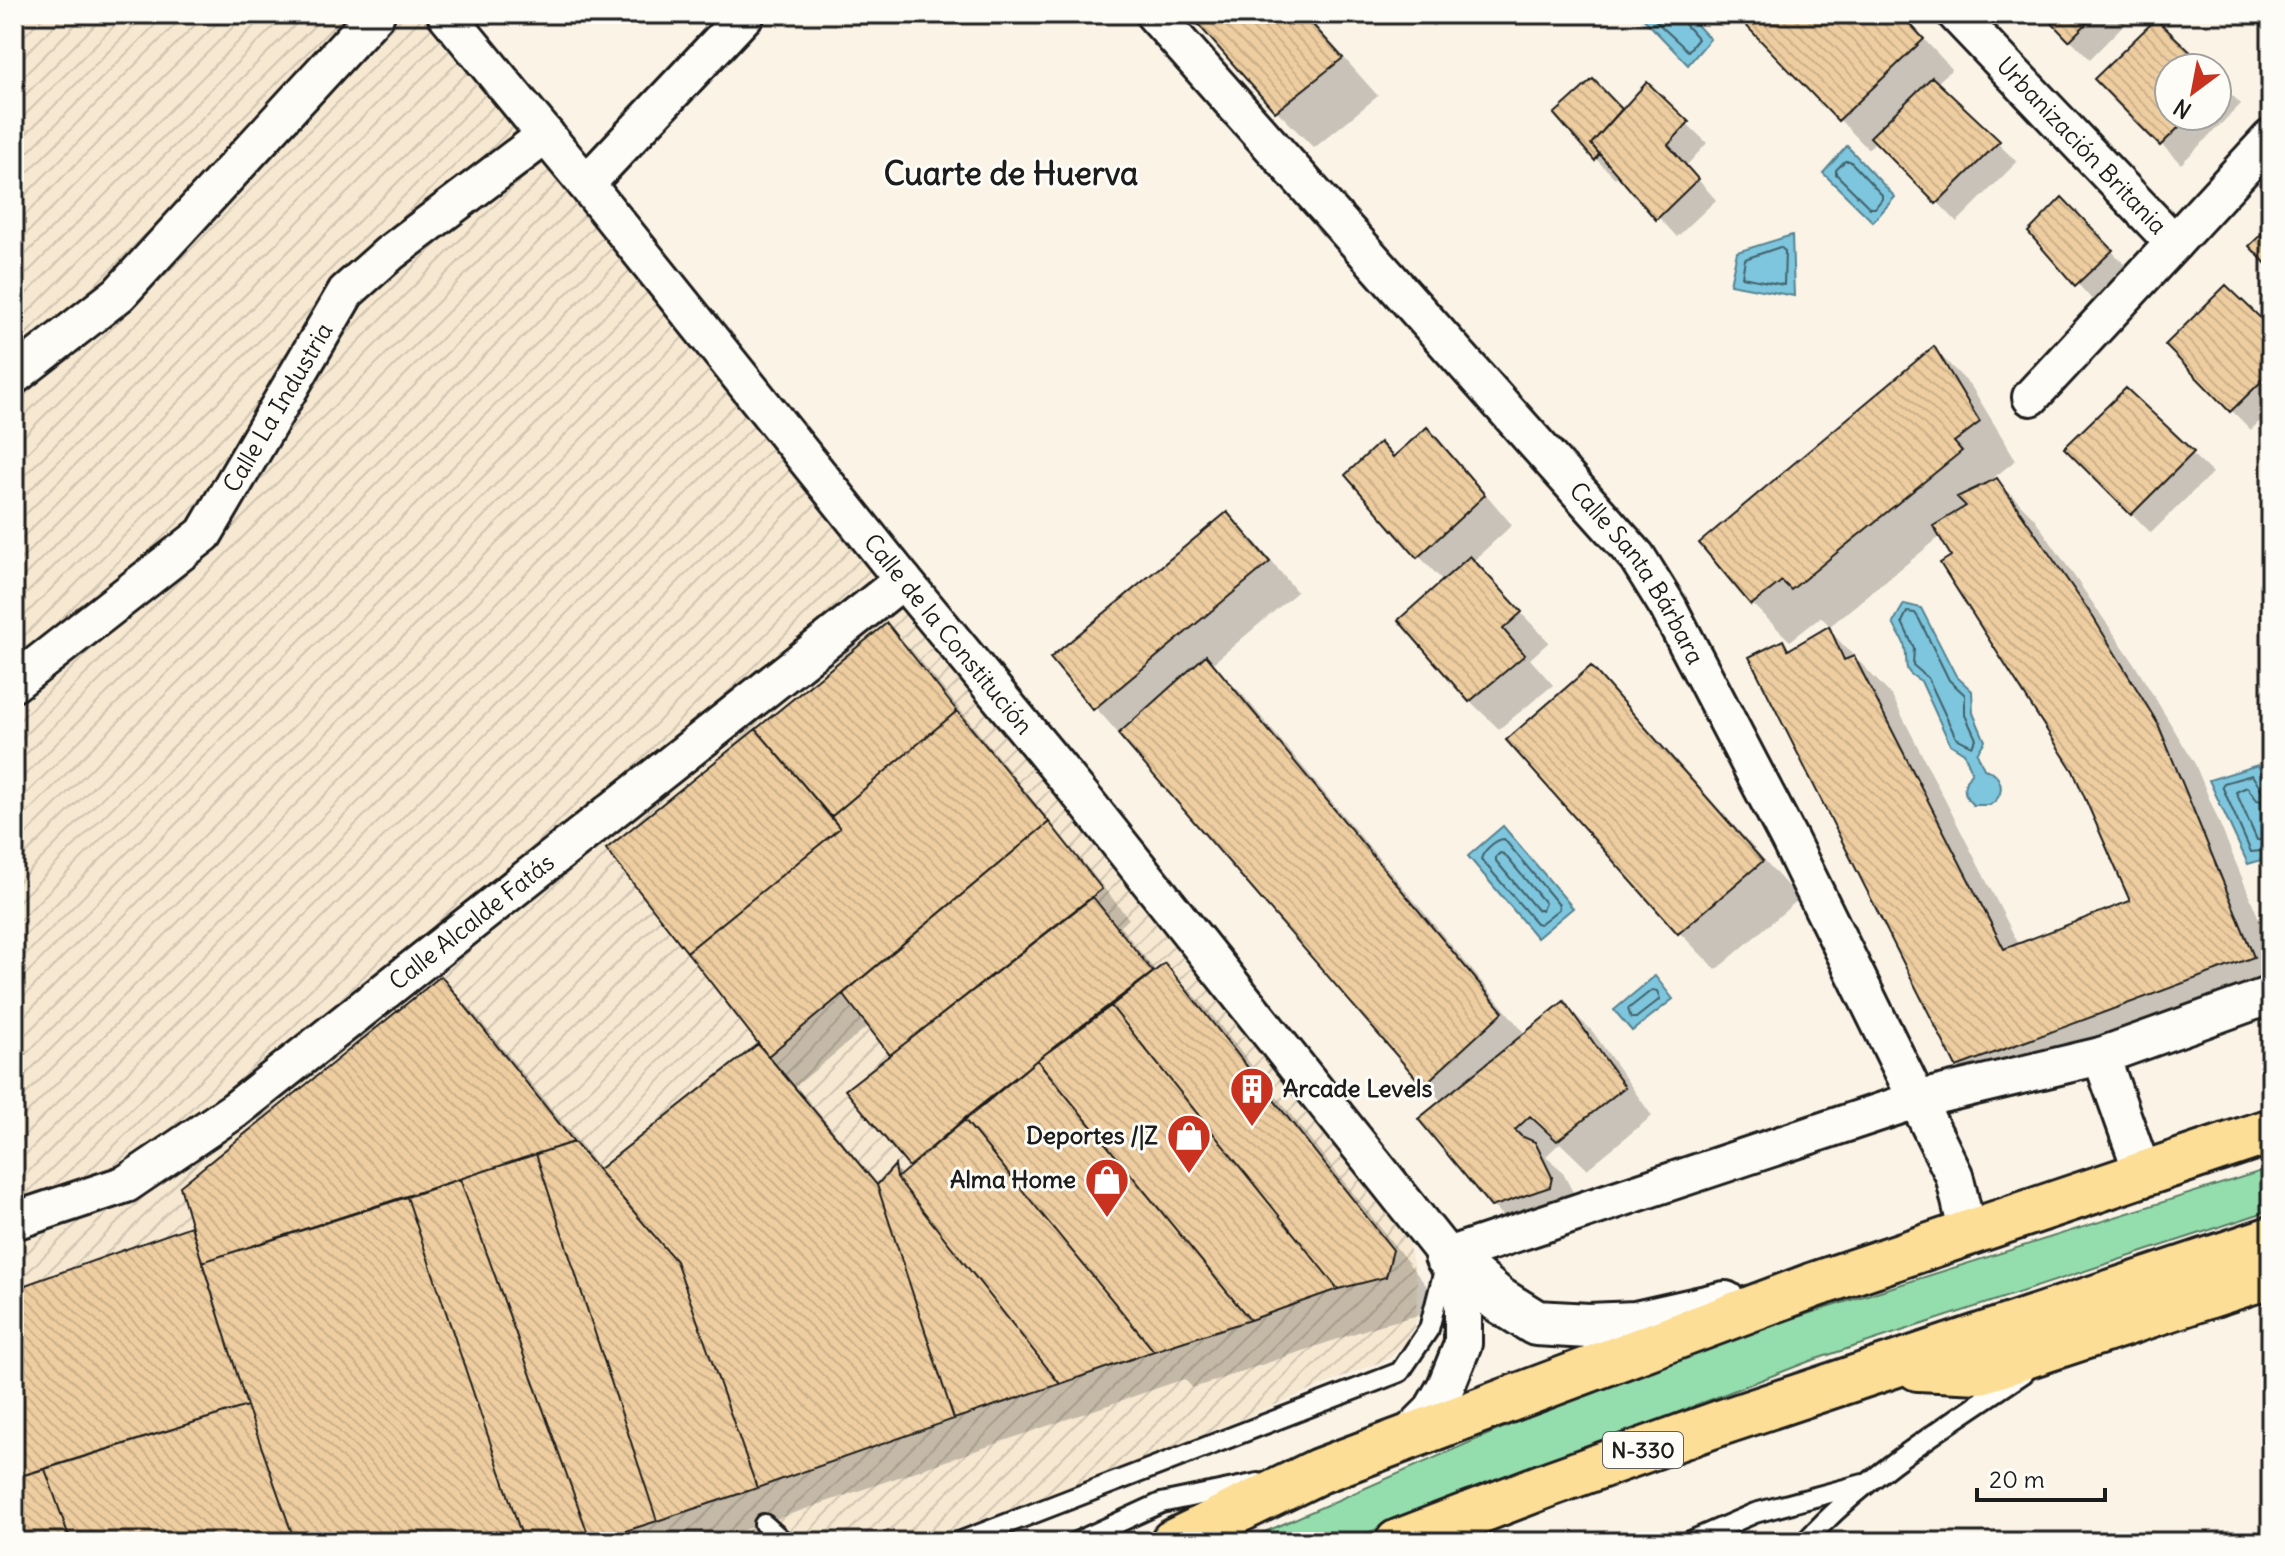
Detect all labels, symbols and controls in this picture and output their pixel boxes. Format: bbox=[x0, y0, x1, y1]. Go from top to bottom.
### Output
street label: Urbanización Britania bbox=[1991, 50, 2174, 240]
north arrow bbox=[2153, 52, 2233, 132]
text: N bbox=[2169, 93, 2196, 125]
district label: Cuarte de Huerva bbox=[884, 153, 1138, 194]
street label: Calle La Industria bbox=[216, 317, 339, 497]
street label: Calle Santa Bárbara bbox=[1563, 475, 1711, 669]
street label: Calle de la Constitución bbox=[858, 527, 1040, 740]
street label: Calle Alcalde Fatás bbox=[383, 847, 560, 996]
building icon: Arcade Levels bbox=[1228, 1065, 1276, 1128]
place label: Arcade Levels bbox=[1283, 1073, 1432, 1103]
shop icon: Deportes /|Z bbox=[1165, 1112, 1213, 1175]
place label: Deportes /|Z bbox=[1026, 1120, 1158, 1151]
shop icon: Alma Home bbox=[1083, 1156, 1131, 1219]
place label: Alma Home bbox=[950, 1164, 1076, 1194]
road number: N-330 bbox=[1603, 1432, 1683, 1468]
scale bar bbox=[1977, 1452, 2105, 1502]
text: 20 m bbox=[1989, 1464, 2045, 1494]

